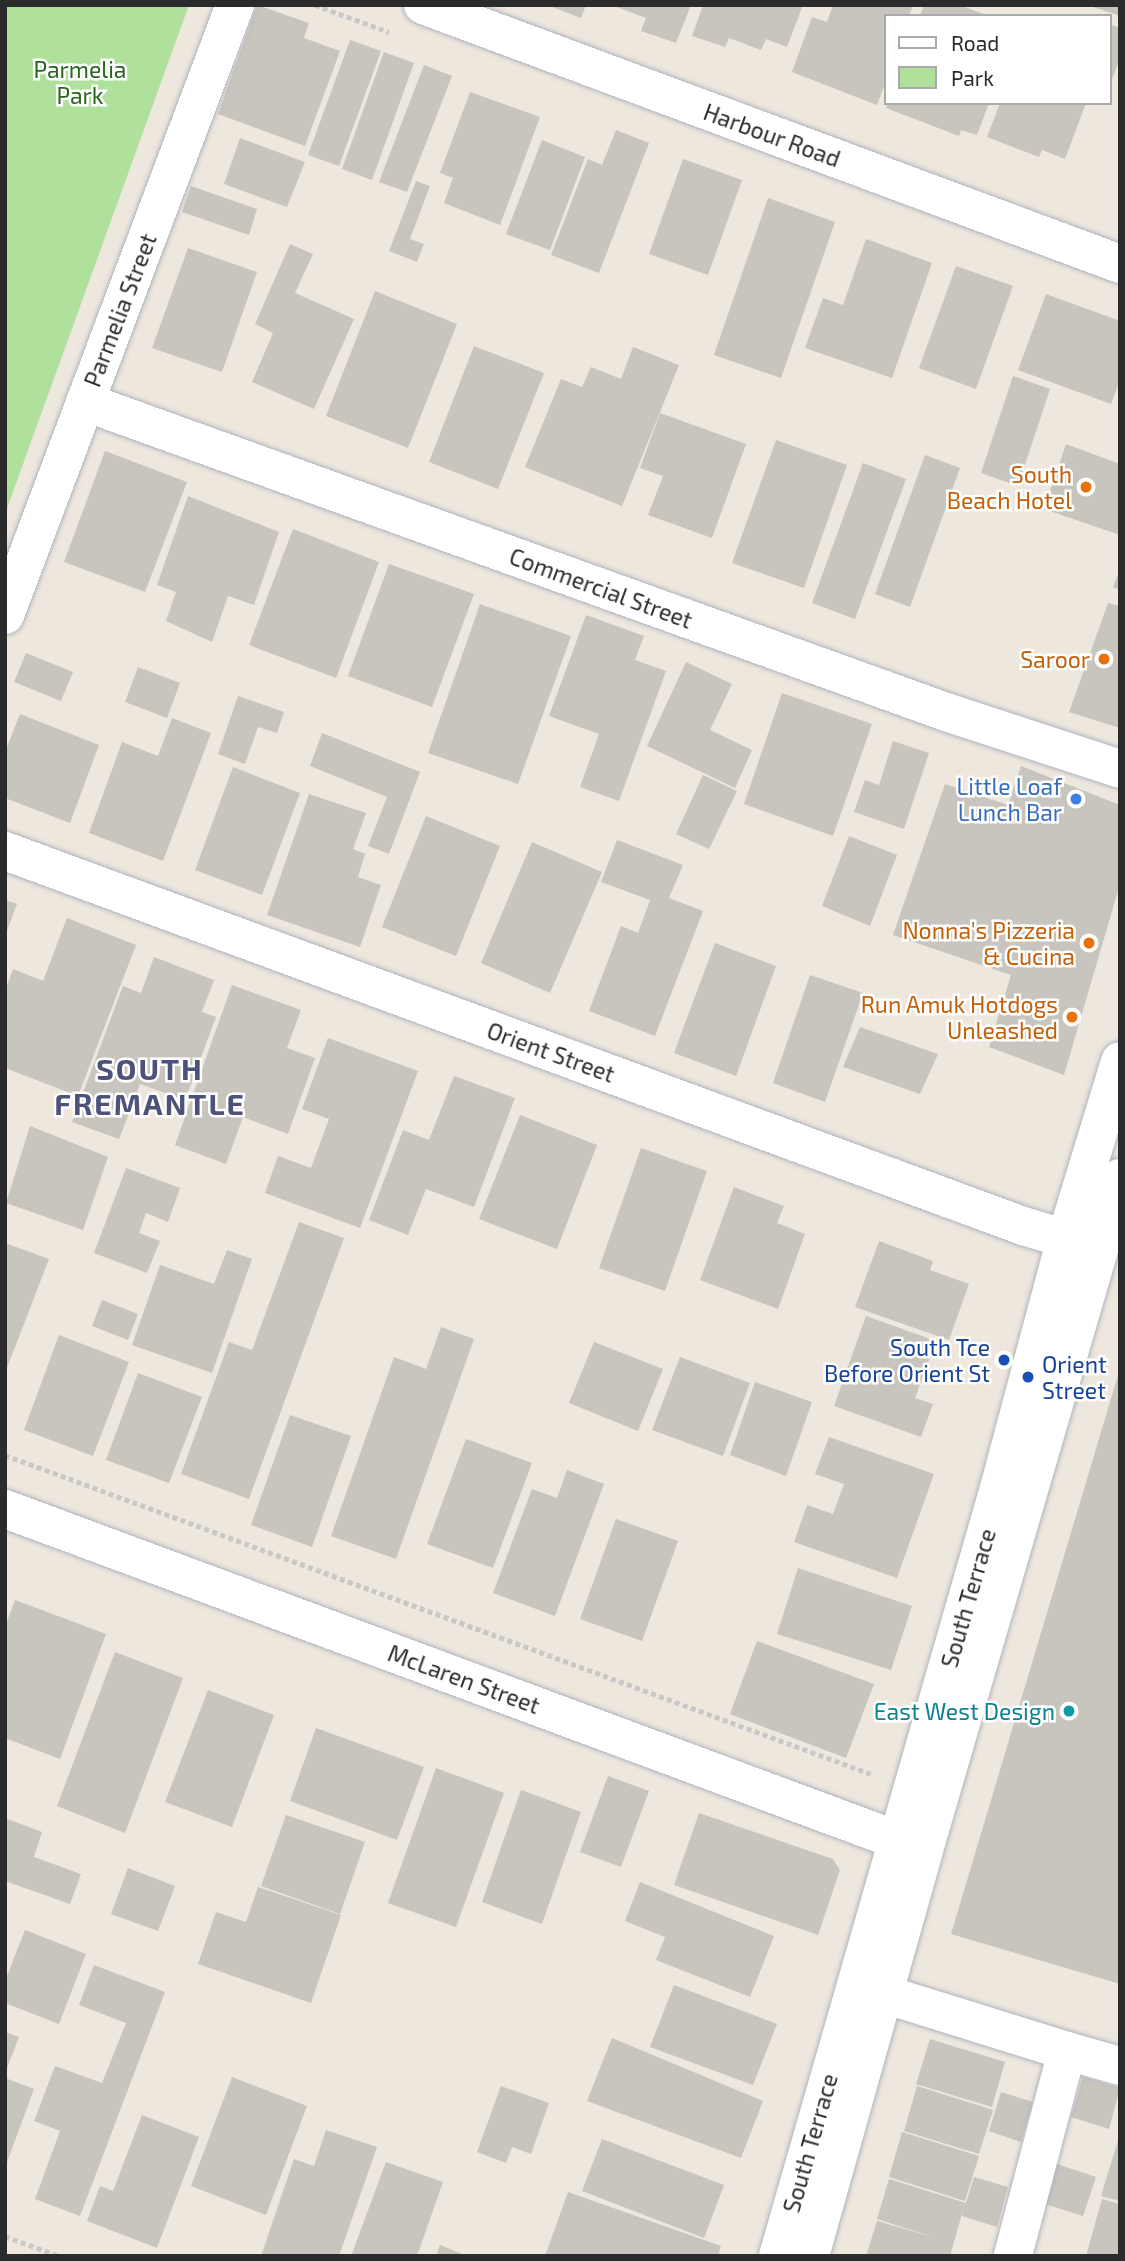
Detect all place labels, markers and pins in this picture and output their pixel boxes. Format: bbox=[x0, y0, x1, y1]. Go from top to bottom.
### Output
place label: South Beach Hotel bbox=[947, 460, 1072, 514]
marker: South Beach Hotel bbox=[1078, 479, 1094, 495]
place label: Saroor bbox=[1020, 645, 1090, 673]
marker: Saroor bbox=[1096, 651, 1112, 667]
place label: Little Loaf Lunch Bar bbox=[956, 772, 1062, 826]
marker: Little Loaf Lunch Bar bbox=[1068, 791, 1084, 807]
place label: Nonna's Pizzeria & Cucina bbox=[902, 916, 1075, 970]
marker: Nonna's Pizzeria & Cucina bbox=[1081, 935, 1097, 951]
place label: Run Amuk Hotdogs Unleashed bbox=[860, 990, 1058, 1044]
marker: Run Amuk Hotdogs Unleashed bbox=[1064, 1009, 1080, 1025]
place label: South Tce Before Orient St bbox=[824, 1333, 990, 1387]
place label: Orient Street bbox=[1042, 1350, 1107, 1404]
marker: South Tce Before Orient St bbox=[996, 1352, 1012, 1368]
marker: Orient Street bbox=[1020, 1369, 1036, 1385]
place label: East West Design bbox=[873, 1697, 1055, 1725]
marker: East West Design bbox=[1061, 1703, 1077, 1719]

